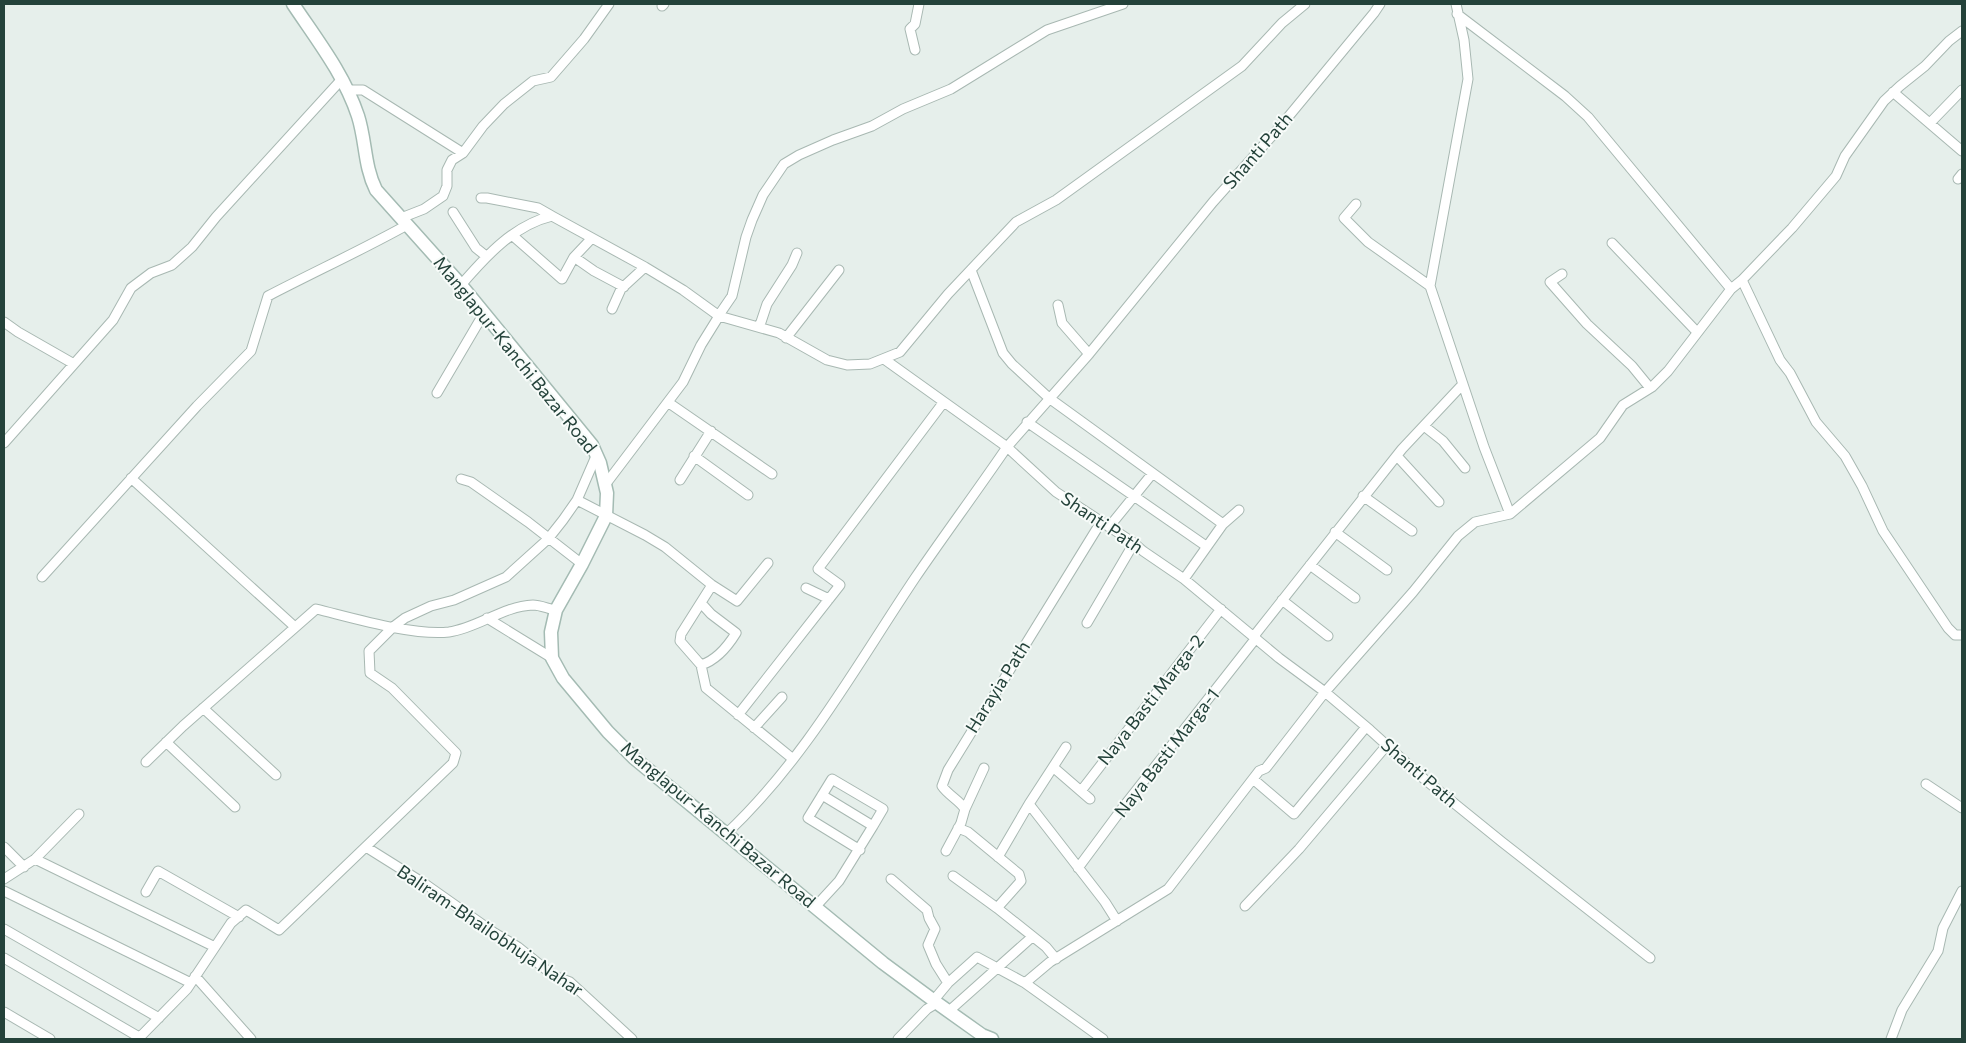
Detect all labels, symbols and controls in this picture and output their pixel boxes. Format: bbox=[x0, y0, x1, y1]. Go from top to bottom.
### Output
street label: Shanti Path bbox=[1218, 107, 1297, 193]
street label: Manglapur-Kanchi Bazar Road bbox=[429, 251, 602, 457]
street label: Shanti Path bbox=[1057, 487, 1148, 558]
street label: Naya Basti Marga-2 bbox=[1092, 630, 1208, 769]
street label: Harayia Path bbox=[960, 636, 1034, 737]
street label: Naya Basti Marga-1 bbox=[1109, 684, 1223, 821]
street label: Shanti Path bbox=[1377, 733, 1463, 812]
street label: Manglapur-Kanchi Bazar Road bbox=[617, 736, 820, 912]
street label: Baliram-Bhailobhuja Nahar bbox=[393, 860, 588, 1001]

